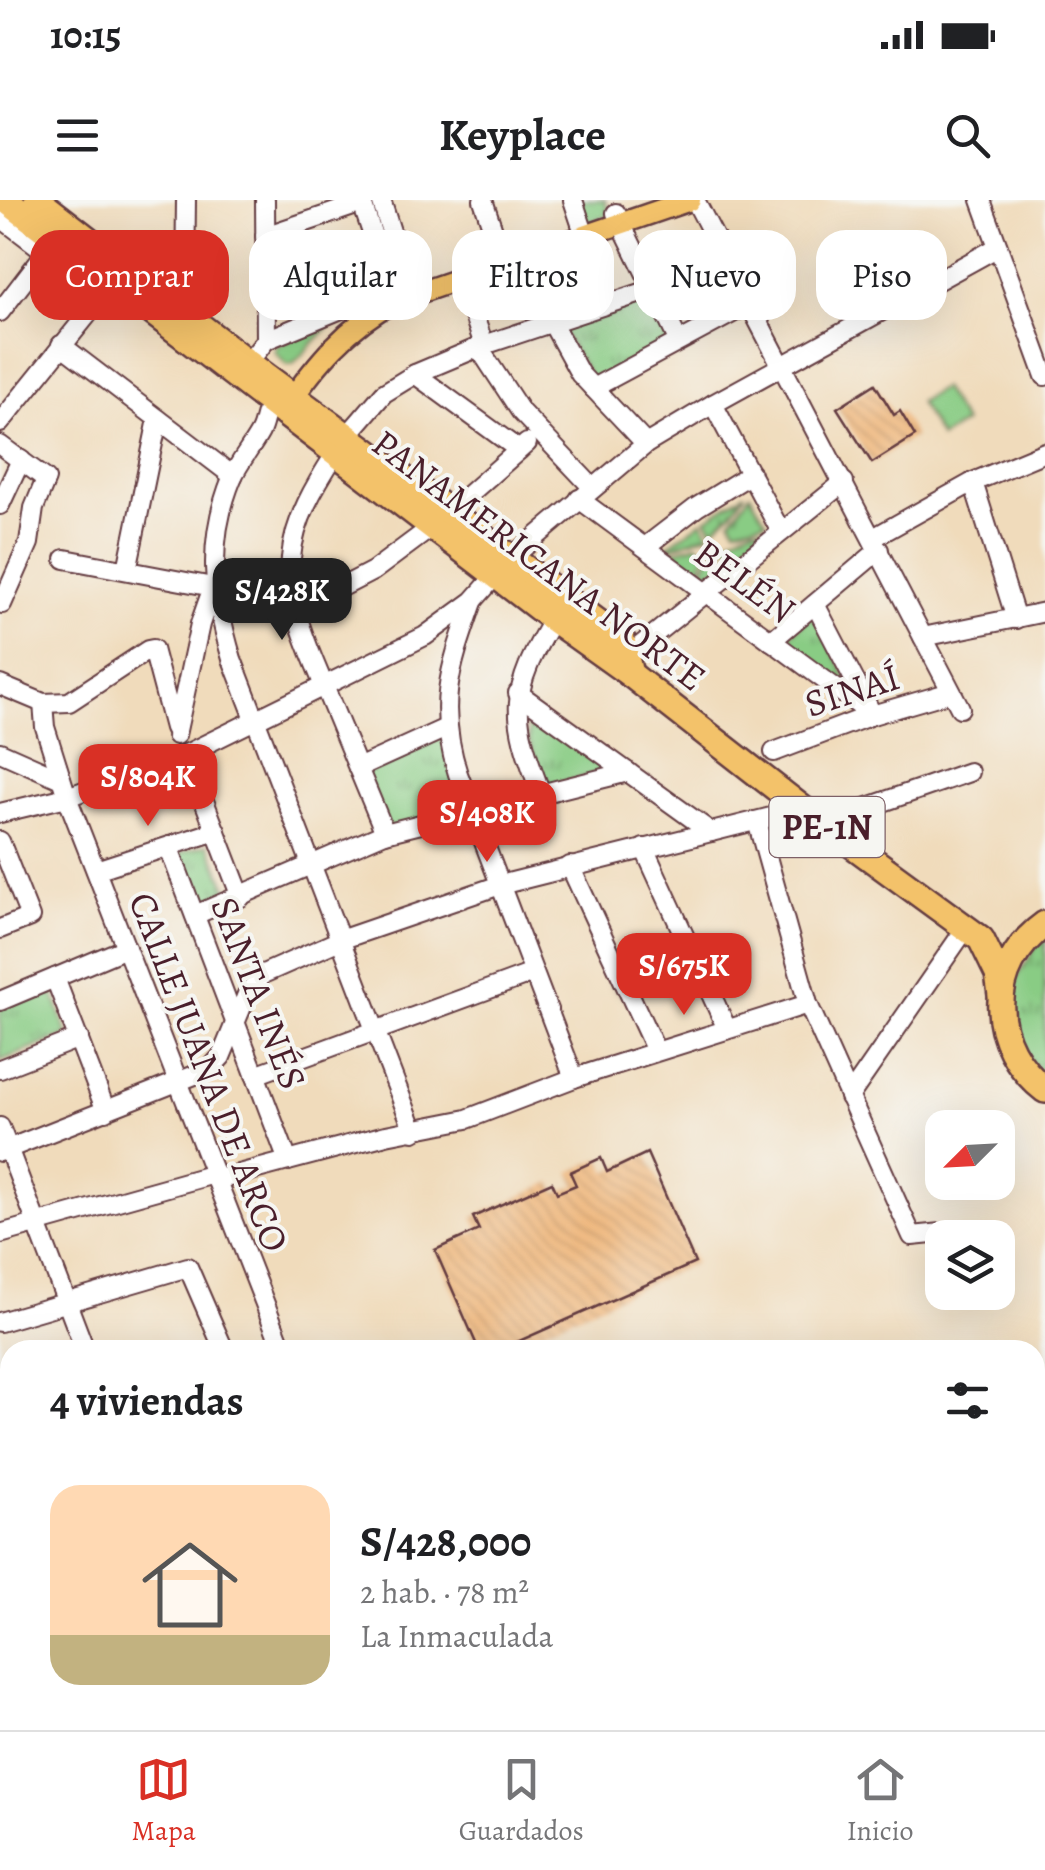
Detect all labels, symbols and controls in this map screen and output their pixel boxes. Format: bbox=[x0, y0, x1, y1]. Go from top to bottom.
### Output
text: 10:15 bbox=[50, 9, 122, 61]
text: Keyplace bbox=[439, 104, 606, 166]
icon: menu bbox=[50, 108, 105, 163]
icon: search bbox=[940, 108, 995, 163]
chip: Comprar bbox=[30, 230, 229, 320]
chip: Alquilar bbox=[249, 230, 432, 320]
chip: Filtros bbox=[452, 230, 614, 320]
chip: Nuevo bbox=[634, 230, 796, 320]
chip: Piso bbox=[816, 230, 947, 320]
street label: PANAMERICANA NORTE bbox=[361, 417, 717, 703]
street label: BELÉN bbox=[684, 527, 806, 635]
pin: S/428K bbox=[201, 558, 363, 643]
text: S/428K bbox=[235, 568, 329, 612]
street label: SINAÍ bbox=[798, 650, 906, 730]
pin: S/804K bbox=[67, 744, 229, 829]
text: S/804K bbox=[100, 754, 196, 798]
pin: S/408K bbox=[406, 780, 568, 865]
text: S/408K bbox=[439, 790, 535, 834]
road number: PE-1N bbox=[770, 797, 884, 857]
street label: CALLE JUANA DE ARCO bbox=[116, 885, 302, 1259]
street label: SANTA INÉS bbox=[199, 889, 319, 1097]
pin: S/675K bbox=[603, 933, 765, 1018]
text: S/675K bbox=[638, 943, 730, 987]
north arrow bbox=[925, 1110, 1015, 1200]
map controls bbox=[925, 1110, 1015, 1310]
button: layers bbox=[925, 1220, 1015, 1310]
text: 4 viviendas bbox=[50, 1372, 244, 1429]
icon: filters bbox=[940, 1373, 995, 1428]
text: S/428,000 bbox=[360, 1513, 531, 1570]
icon: home bbox=[130, 1525, 250, 1645]
text: 2 hab. · 78 m² bbox=[360, 1570, 529, 1614]
text: La Inmaculada bbox=[360, 1614, 553, 1658]
tab: Mapa bbox=[131, 1752, 196, 1850]
tab: Guardados bbox=[459, 1752, 584, 1850]
tab: Inicio bbox=[847, 1752, 914, 1850]

